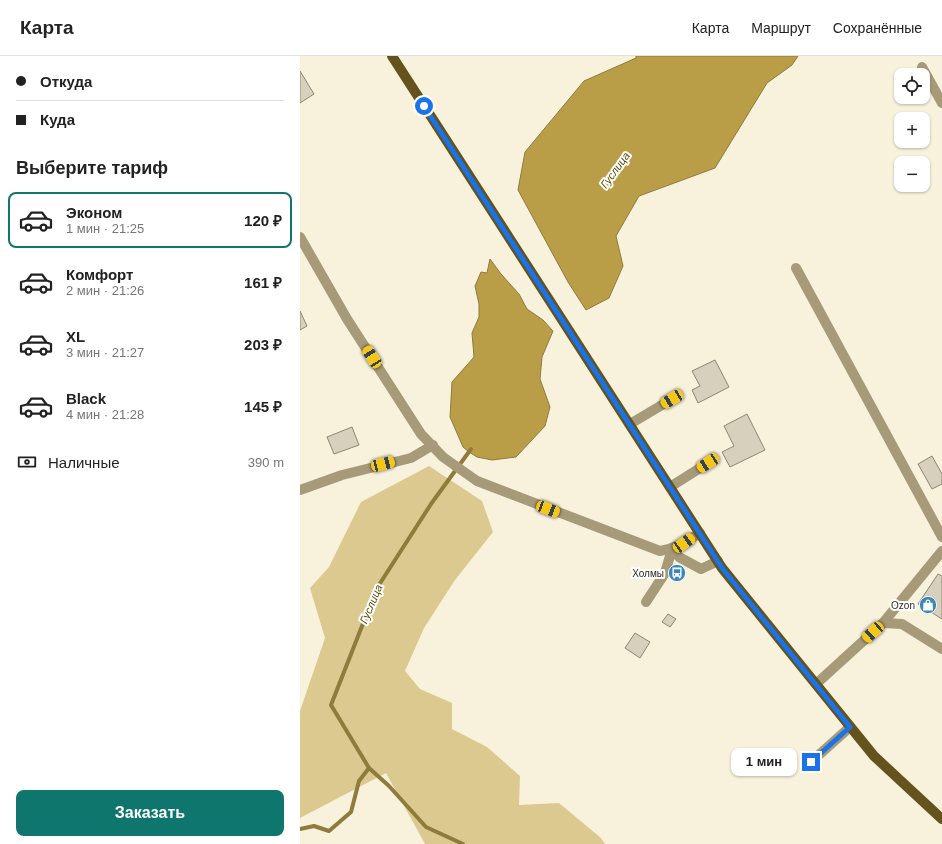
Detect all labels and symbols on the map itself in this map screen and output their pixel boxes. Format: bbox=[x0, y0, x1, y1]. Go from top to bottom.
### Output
route start bbox=[415, 97, 433, 115]
water label: Гуслица bbox=[598, 150, 632, 190]
car bbox=[360, 344, 384, 370]
car bbox=[659, 388, 685, 410]
car bbox=[695, 451, 721, 475]
car bbox=[370, 455, 396, 473]
car bbox=[535, 499, 561, 519]
car bbox=[671, 531, 697, 555]
bus stop icon: Холмы bbox=[667, 563, 687, 583]
place label: Холмы bbox=[632, 568, 664, 579]
water label: Гуслица bbox=[357, 583, 385, 625]
shop icon: Ozon bbox=[918, 595, 938, 615]
place label: Ozon bbox=[891, 600, 915, 611]
car bbox=[860, 620, 886, 644]
callout: 1 мин bbox=[731, 748, 797, 776]
route end bbox=[802, 753, 820, 771]

